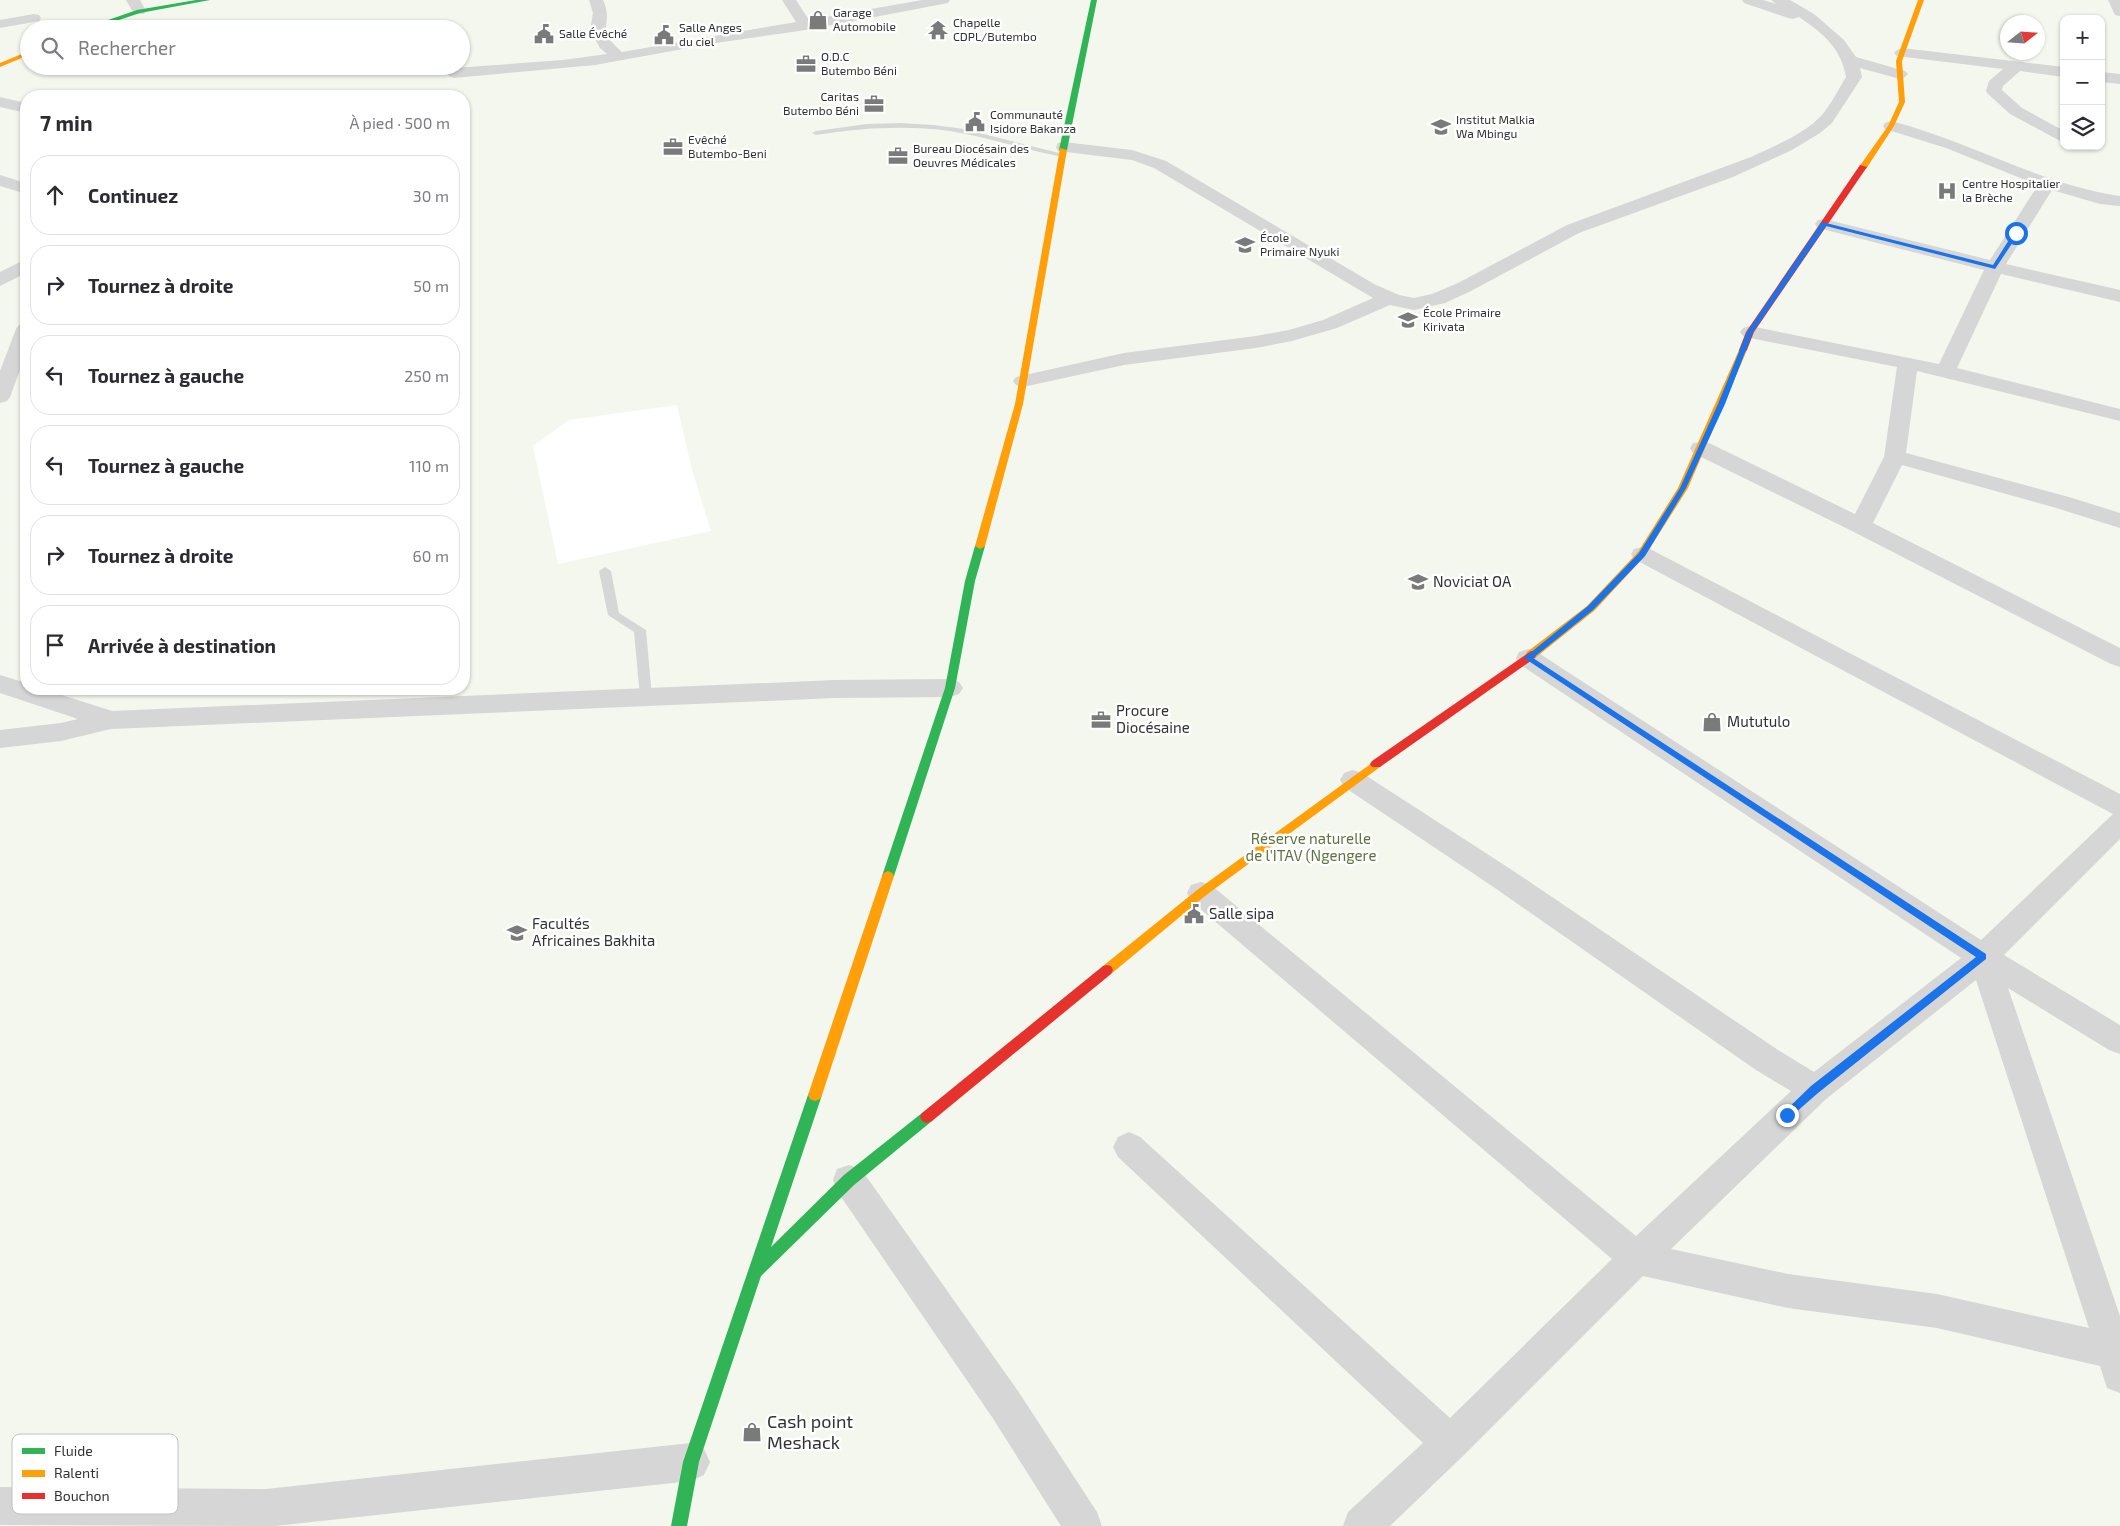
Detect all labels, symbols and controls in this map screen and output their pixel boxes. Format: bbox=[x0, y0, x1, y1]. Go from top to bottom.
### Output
place label: Garage Automobile bbox=[833, 5, 896, 33]
shop icon: Garage Automobile bbox=[807, 9, 829, 31]
place label: Chapelle CDPL/Butembo bbox=[953, 15, 1037, 43]
north arrow bbox=[2000, 15, 2045, 60]
map controls bbox=[2060, 15, 2105, 150]
button: + bbox=[2060, 15, 2105, 60]
temple icon: Chapelle CDPL/Butembo bbox=[927, 19, 949, 41]
search box bbox=[20, 20, 470, 75]
place label: Salle Anges du ciel bbox=[679, 20, 742, 48]
public building icon: Salle Évêché bbox=[533, 23, 555, 45]
public building icon: Salle Anges du ciel bbox=[653, 24, 675, 46]
place label: Salle Évêché bbox=[559, 26, 627, 40]
icon: search bbox=[38, 34, 66, 62]
text: Rechercher bbox=[78, 36, 176, 59]
place label: O.D.C Butembo Béni bbox=[821, 49, 897, 77]
office icon: O.D.C Butembo Béni bbox=[795, 53, 817, 75]
button: − bbox=[2060, 60, 2105, 105]
place label: Caritas Butembo Béni bbox=[783, 89, 859, 117]
office icon: Caritas Butembo Béni bbox=[863, 93, 885, 115]
button: layers bbox=[2060, 105, 2105, 150]
place label: Communauté Isidore Bakanza bbox=[990, 107, 1076, 135]
text: 7 min bbox=[40, 110, 93, 135]
public building icon: Communauté Isidore Bakanza bbox=[964, 111, 986, 133]
place label: Institut Malkia Wa Mbingu bbox=[1456, 112, 1535, 140]
text: À pied · 500 m bbox=[349, 113, 450, 132]
school or university icon: Institut Malkia Wa Mbingu bbox=[1430, 116, 1452, 138]
place label: Evêché Butembo-Beni bbox=[688, 132, 767, 160]
office icon: Evêché Butembo-Beni bbox=[662, 136, 684, 158]
place label: Bureau Diocésain des Oeuvres Médicales bbox=[913, 141, 1029, 169]
office icon: Bureau Diocésain des Oeuvres Médicales bbox=[887, 145, 909, 167]
place label: Centre Hospitalier la Brèche bbox=[1962, 176, 2061, 204]
hospital icon: Centre Hospitalier la Brèche bbox=[1936, 180, 1958, 202]
icon: ahead bbox=[41, 181, 69, 209]
text: Continuez bbox=[88, 184, 178, 207]
text: 30 m bbox=[413, 186, 449, 205]
route start bbox=[2005, 222, 2028, 245]
place label: École Primaire Nyuki bbox=[1260, 230, 1339, 258]
school or university icon: École Primaire Nyuki bbox=[1234, 234, 1256, 256]
icon: right bbox=[41, 271, 69, 299]
text: Tournez à droite bbox=[88, 274, 234, 297]
text: 50 m bbox=[413, 276, 449, 295]
place label: École Primaire Kirivata bbox=[1423, 305, 1501, 333]
school or university icon: École Primaire Kirivata bbox=[1397, 309, 1419, 331]
icon: left bbox=[41, 361, 69, 389]
text: Tournez à gauche bbox=[88, 364, 244, 387]
text: 250 m bbox=[404, 366, 449, 385]
icon: left bbox=[41, 451, 69, 479]
text: Tournez à gauche bbox=[88, 454, 244, 477]
text: 110 m bbox=[409, 456, 449, 475]
icon: right bbox=[41, 541, 69, 569]
text: Tournez à droite bbox=[88, 544, 234, 567]
text: 60 m bbox=[413, 546, 449, 565]
school or university icon: Noviciat OA bbox=[1407, 571, 1429, 593]
place label: Noviciat OA bbox=[1433, 572, 1512, 590]
icon: arrive bbox=[41, 631, 69, 659]
text: Arrivée à destination bbox=[88, 634, 276, 657]
place label: Procure Diocésaine bbox=[1116, 701, 1190, 736]
office icon: Procure Diocésaine bbox=[1090, 709, 1112, 731]
shop icon: Mututulo bbox=[1701, 711, 1723, 733]
place label: Mututulo bbox=[1727, 712, 1790, 730]
park label: Réserve naturelle de l'ITAV (Ngengere bbox=[1246, 829, 1376, 864]
public building icon: Salle sipa bbox=[1183, 903, 1205, 925]
place label: Salle sipa bbox=[1209, 904, 1274, 922]
place label: Facultés Africaines Bakhita bbox=[532, 914, 655, 949]
school or university icon: Facultés Africaines Bakhita bbox=[506, 922, 528, 944]
route end bbox=[1776, 1104, 1799, 1127]
place label: Cash point Meshack bbox=[767, 1410, 853, 1453]
shop icon: Cash point Meshack bbox=[741, 1421, 763, 1443]
legend bbox=[12, 1434, 178, 1514]
text: Fluide bbox=[54, 1442, 93, 1459]
text: Ralenti bbox=[54, 1464, 99, 1481]
text: Bouchon bbox=[54, 1487, 110, 1504]

